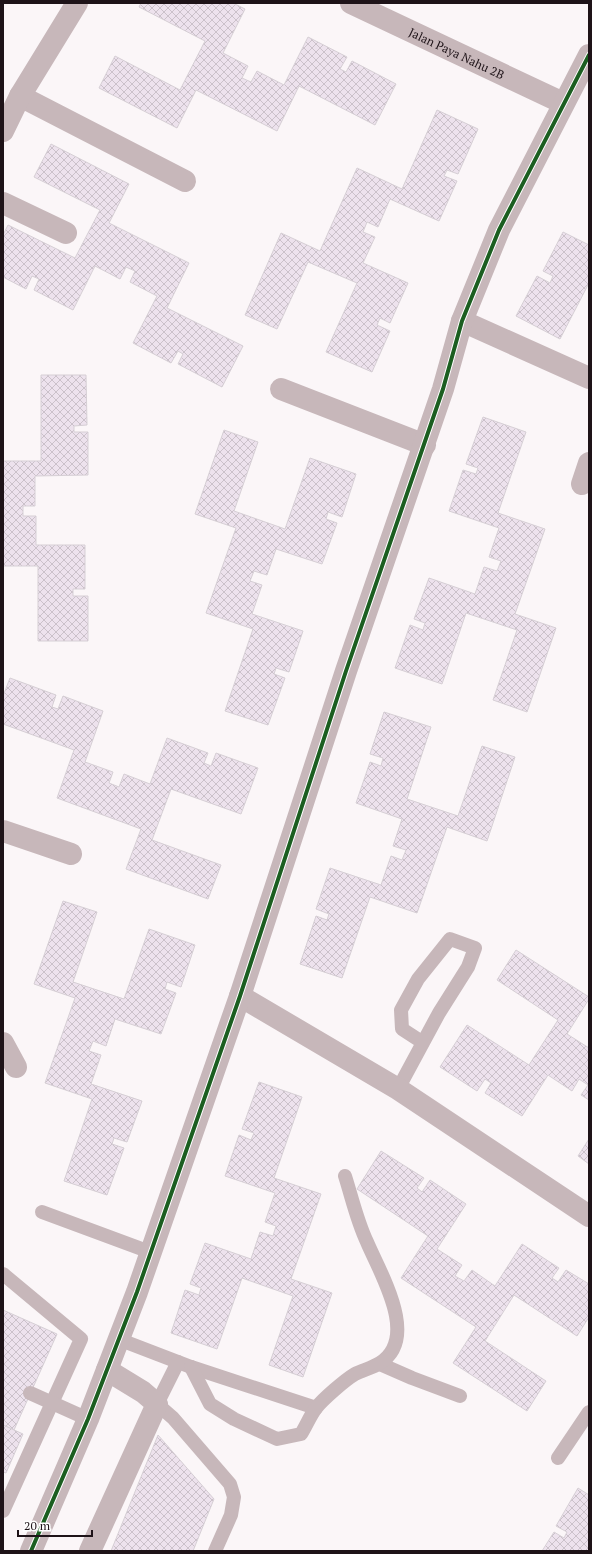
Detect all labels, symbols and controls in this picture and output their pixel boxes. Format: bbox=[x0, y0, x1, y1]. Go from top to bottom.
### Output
street label: Jalan Paya Nahu 2B bbox=[407, 24, 507, 82]
scale bar bbox=[18, 1512, 92, 1538]
text: 20 m bbox=[24, 1518, 51, 1533]

